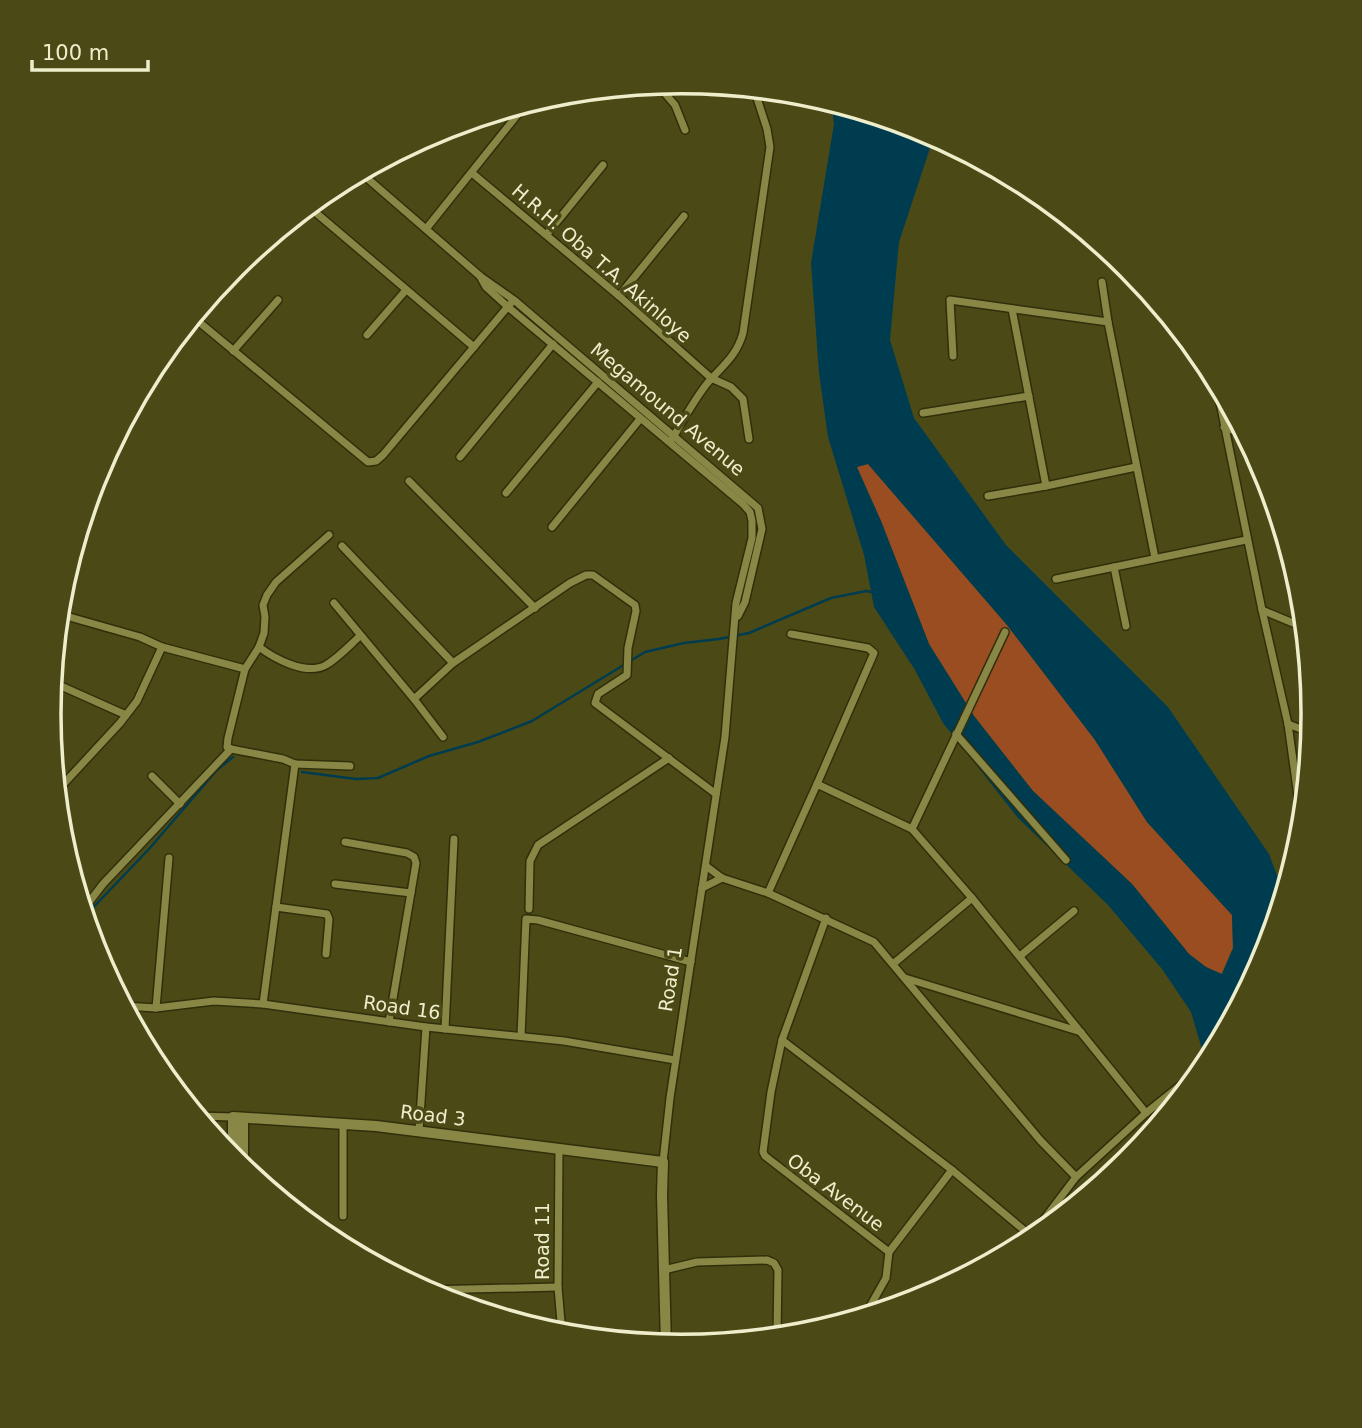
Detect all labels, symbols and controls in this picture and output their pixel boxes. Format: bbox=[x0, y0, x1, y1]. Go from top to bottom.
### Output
scale bar bbox=[32, 28, 147, 72]
text: 100 m bbox=[42, 41, 109, 65]
street label: H.R.H. Oba T.A. Akinloye bbox=[508, 179, 696, 347]
street label: Megamound Avenue bbox=[586, 338, 750, 480]
street label: Road 1 bbox=[654, 945, 686, 1013]
street label: Road 16 bbox=[362, 991, 442, 1023]
street label: Road 3 bbox=[399, 1100, 467, 1130]
street label: Oba Avenue bbox=[783, 1149, 889, 1235]
street label: Road 11 bbox=[531, 1202, 553, 1280]

